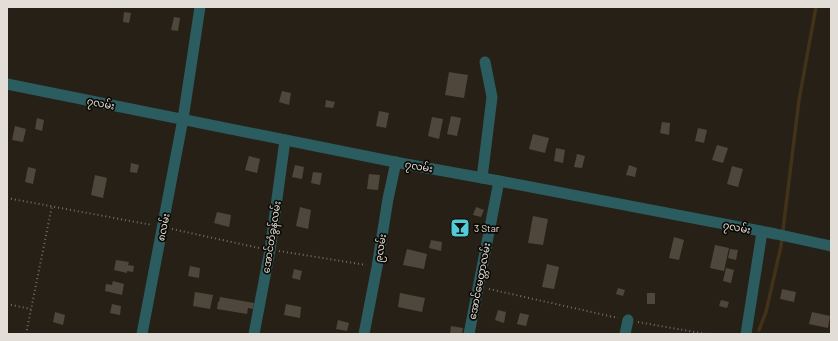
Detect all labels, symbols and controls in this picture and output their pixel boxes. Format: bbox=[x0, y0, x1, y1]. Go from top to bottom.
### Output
street label: ၇လမ်း bbox=[86, 93, 116, 115]
street label: ၇လမ်း bbox=[404, 157, 434, 177]
street label: အောင်တံခွန်လမ်း bbox=[258, 200, 286, 275]
street label: ၈လမ်း bbox=[153, 212, 172, 242]
bar icon: 3 Star bbox=[449, 217, 471, 239]
street label: ၇လမ်း bbox=[722, 217, 752, 239]
place label: 3 Star bbox=[474, 222, 500, 234]
street label: ၉လမ်း bbox=[371, 233, 391, 264]
street label: အောင်မေတ္တာလမ်း bbox=[465, 241, 495, 321]

